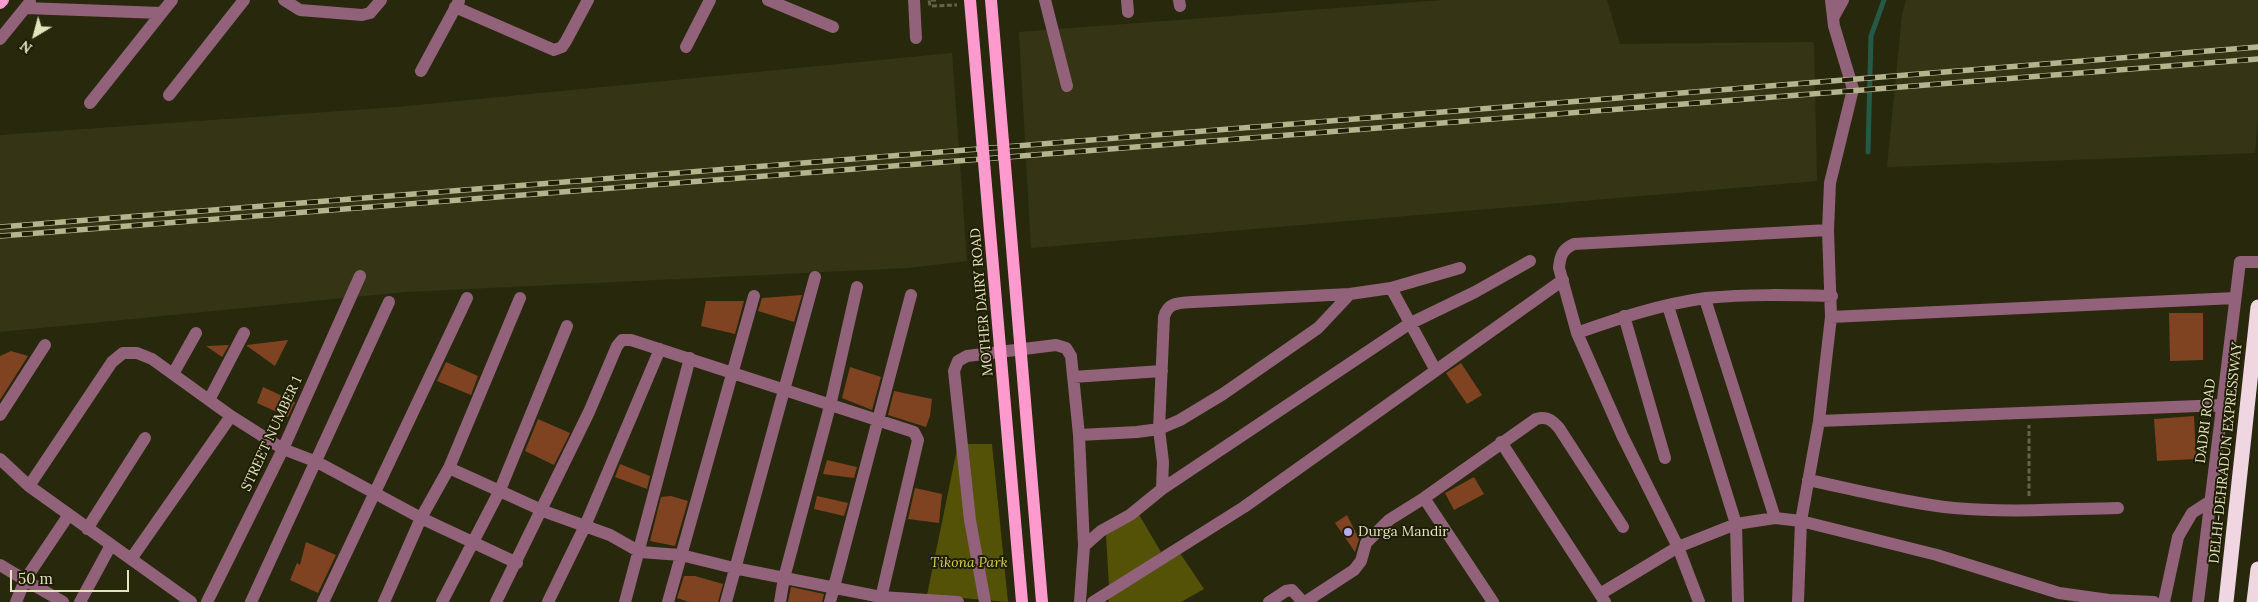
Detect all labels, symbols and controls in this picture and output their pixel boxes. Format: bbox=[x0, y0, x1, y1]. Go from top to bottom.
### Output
north arrow bbox=[10, 10, 60, 60]
text: N bbox=[16, 37, 36, 57]
street label: MOTHER DAIRY ROAD bbox=[967, 227, 997, 377]
street label: DELHI-DEHRADUN EXPRESSWAY bbox=[2206, 341, 2246, 565]
street label: STREET NUMBER 1 bbox=[238, 374, 306, 494]
street label: DADRI ROAD bbox=[2192, 378, 2220, 464]
place label: Durga Mandir bbox=[1358, 524, 1448, 540]
marker: Durga Mandir bbox=[1342, 526, 1354, 538]
park label: Tikona Park bbox=[930, 555, 1008, 571]
scale bar bbox=[12, 560, 131, 592]
text: 50 m bbox=[18, 569, 53, 588]

